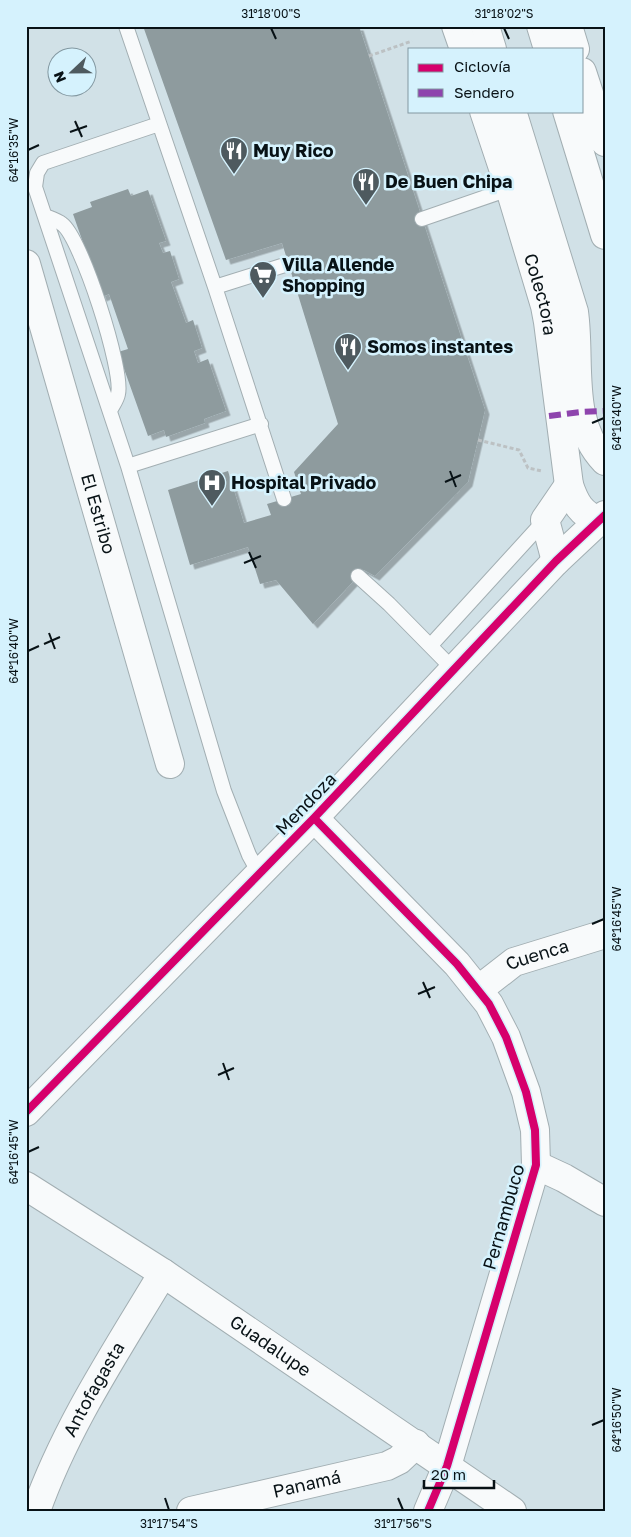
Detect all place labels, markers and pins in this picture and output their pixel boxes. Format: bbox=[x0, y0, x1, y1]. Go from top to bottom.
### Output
restaurant icon: Muy Rico bbox=[219, 136, 249, 175]
place label: Muy Rico bbox=[253, 139, 334, 161]
restaurant icon: De Buen Chipa bbox=[351, 167, 381, 206]
place label: De Buen Chipa bbox=[385, 170, 513, 192]
place label: Villa Allende Shopping bbox=[282, 253, 395, 296]
supermarket icon: Villa Allende Shopping bbox=[248, 260, 278, 299]
restaurant icon: Somos instantes bbox=[333, 332, 363, 371]
place label: Somos instantes bbox=[367, 335, 513, 357]
hospital icon: Hospital Privado bbox=[197, 468, 227, 507]
place label: Hospital Privado bbox=[231, 471, 376, 493]

